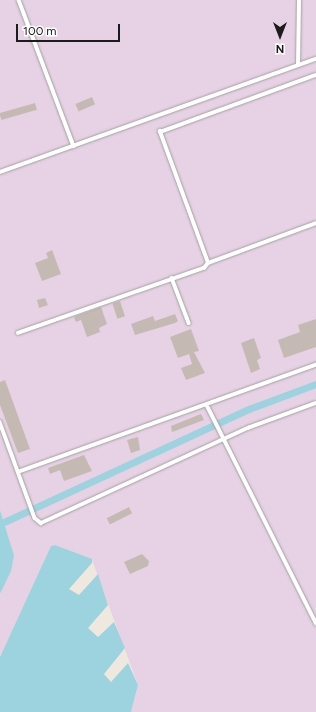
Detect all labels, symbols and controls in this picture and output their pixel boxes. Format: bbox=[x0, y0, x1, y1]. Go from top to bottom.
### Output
scale bar bbox=[18, 16, 122, 42]
north arrow bbox=[260, 16, 300, 56]
text: 100 m bbox=[23, 24, 57, 38]
text: N bbox=[276, 42, 284, 55]

